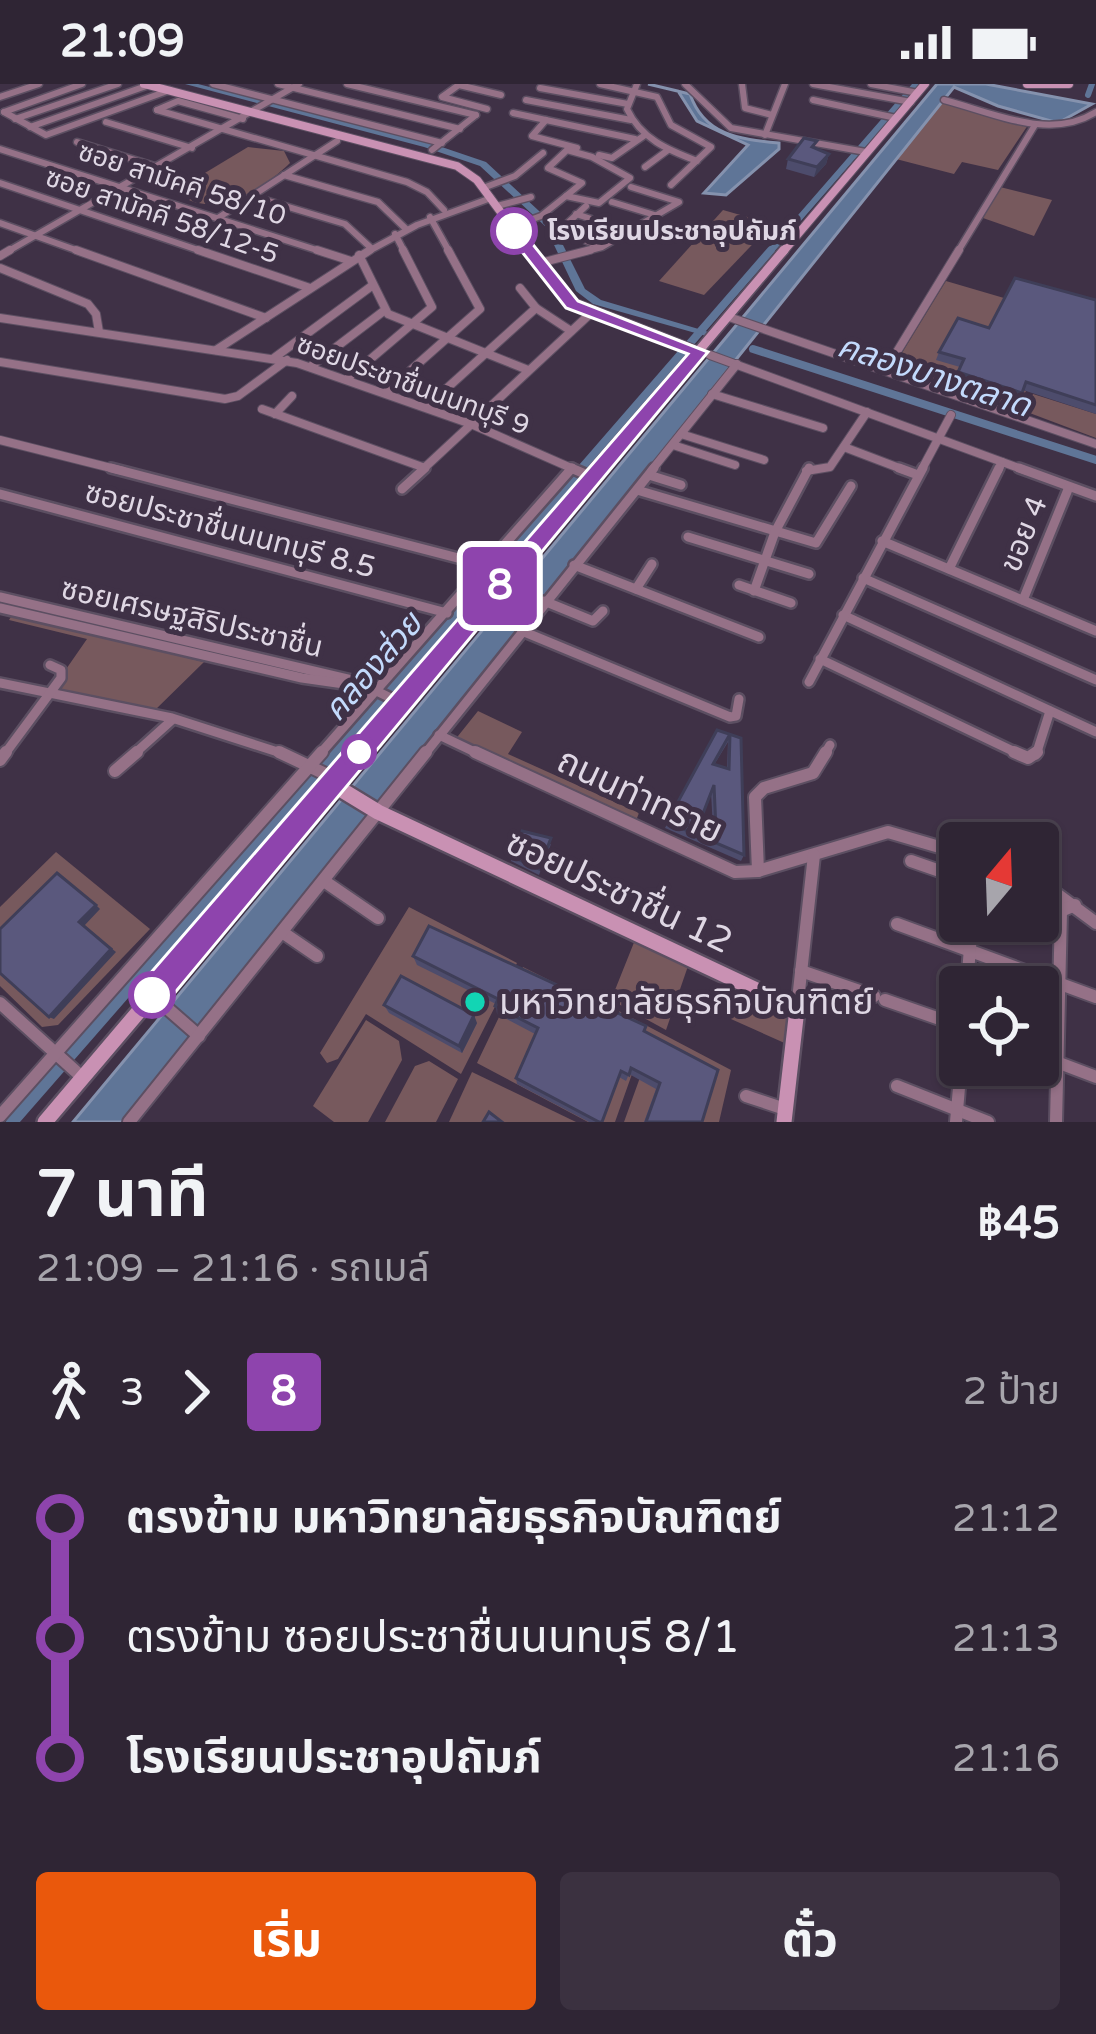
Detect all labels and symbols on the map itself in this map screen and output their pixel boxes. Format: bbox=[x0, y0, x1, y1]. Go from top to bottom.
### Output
street label: ซอย สามัคคี 58/10 bbox=[74, 135, 290, 233]
street label: ซอย สามัคคี 58/12-5 bbox=[41, 161, 283, 271]
marker: โรงเรียนประชาอุปถัมภ์ bbox=[492, 209, 536, 253]
place label: โรงเรียนประชาอุปถัมภ์ bbox=[547, 215, 796, 248]
street label: ซอยประชาชื่นนนทบุรี 9 bbox=[292, 325, 535, 442]
water label: คลองบางตลาด bbox=[833, 326, 1037, 426]
street label: ซอยประชาชื่นนนทบุรี 8.5 bbox=[81, 471, 380, 587]
street label: ขอย 4 bbox=[992, 491, 1056, 577]
line badge: 8 bbox=[461, 547, 539, 625]
street label: ซอยเศรษฐสิริประชาชื่น bbox=[57, 567, 327, 666]
water label: คลองส่วย bbox=[315, 603, 432, 729]
unlabelled marker bbox=[343, 736, 375, 768]
street label: ถนนท่าทราย bbox=[550, 739, 730, 853]
street label: ซอยประชาชื่น 12 bbox=[499, 817, 741, 963]
north arrow bbox=[939, 822, 1059, 942]
unlabelled marker bbox=[130, 973, 174, 1017]
place label: มหาวิทยาลัยธุรกิจบัณฑิตย์ bbox=[499, 981, 874, 1024]
marker: มหาวิทยาลัยธุรกิจบัณฑิตย์ bbox=[462, 989, 488, 1015]

